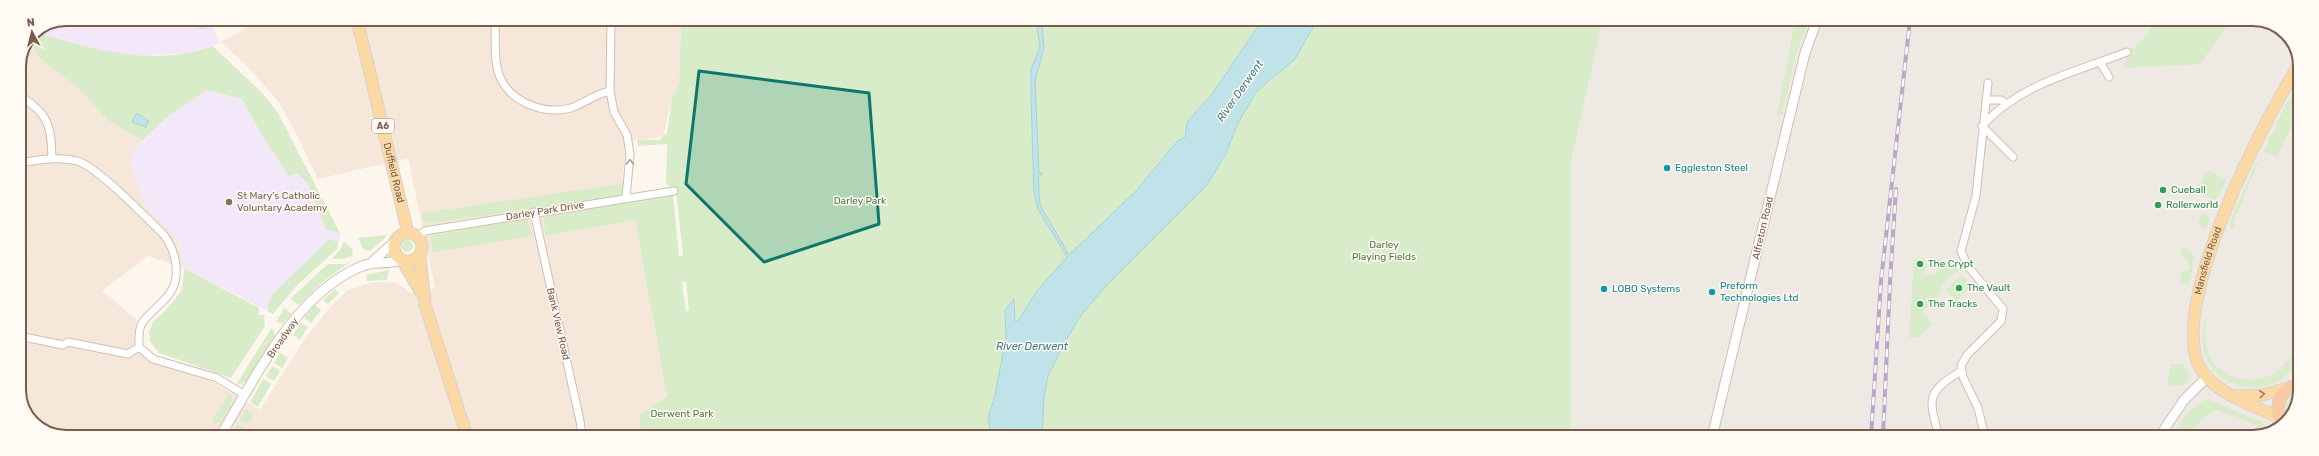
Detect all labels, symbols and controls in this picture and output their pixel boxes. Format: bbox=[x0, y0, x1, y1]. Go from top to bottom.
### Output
north arrow bbox=[12, 12, 52, 52]
text: N bbox=[26, 16, 36, 30]
water label: River Derwent bbox=[1214, 57, 1266, 124]
road number: A6 bbox=[372, 119, 394, 133]
street label: Duffield Road bbox=[381, 141, 407, 204]
one-way arrow bbox=[626, 159, 634, 165]
place label: Eggleston Steel bbox=[1675, 162, 1748, 174]
marker: Eggleston Steel bbox=[1662, 163, 1672, 173]
place label: Cueball bbox=[2171, 184, 2206, 196]
marker: Cueball bbox=[2158, 185, 2168, 195]
place label: St Mary's Catholic Voluntary Academy bbox=[237, 190, 328, 214]
park label: Darley Park bbox=[834, 195, 887, 207]
street label: Alfreton Road bbox=[1750, 195, 1776, 261]
marker: St Mary's Catholic Voluntary Academy bbox=[224, 197, 234, 207]
street label: Darley Park Drive bbox=[505, 199, 585, 223]
place label: Rollerworld bbox=[2166, 199, 2218, 211]
marker: Rollerworld bbox=[2153, 200, 2163, 210]
street label: Mansfield Road bbox=[2192, 225, 2224, 296]
park label: Darley Playing Fields bbox=[1352, 239, 1416, 263]
place label: The Crypt bbox=[1928, 258, 1974, 270]
marker: The Crypt bbox=[1915, 259, 1925, 269]
place label: Preform Technologies Ltd bbox=[1720, 280, 1799, 304]
place label: The Vault bbox=[1967, 282, 2010, 294]
place label: LOBO Systems bbox=[1612, 283, 1680, 295]
marker: The Vault bbox=[1954, 283, 1964, 293]
marker: LOBO Systems bbox=[1599, 284, 1609, 294]
street label: Bank View Road bbox=[544, 287, 572, 361]
marker: Preform Technologies Ltd bbox=[1707, 287, 1717, 297]
place label: The Tracks bbox=[1928, 298, 1977, 310]
marker: The Tracks bbox=[1915, 299, 1925, 309]
street label: Broadway bbox=[265, 315, 301, 360]
water label: River Derwent bbox=[996, 340, 1069, 353]
one-way arrow bbox=[2259, 389, 2265, 398]
park label: Derwent Park bbox=[651, 408, 714, 420]

